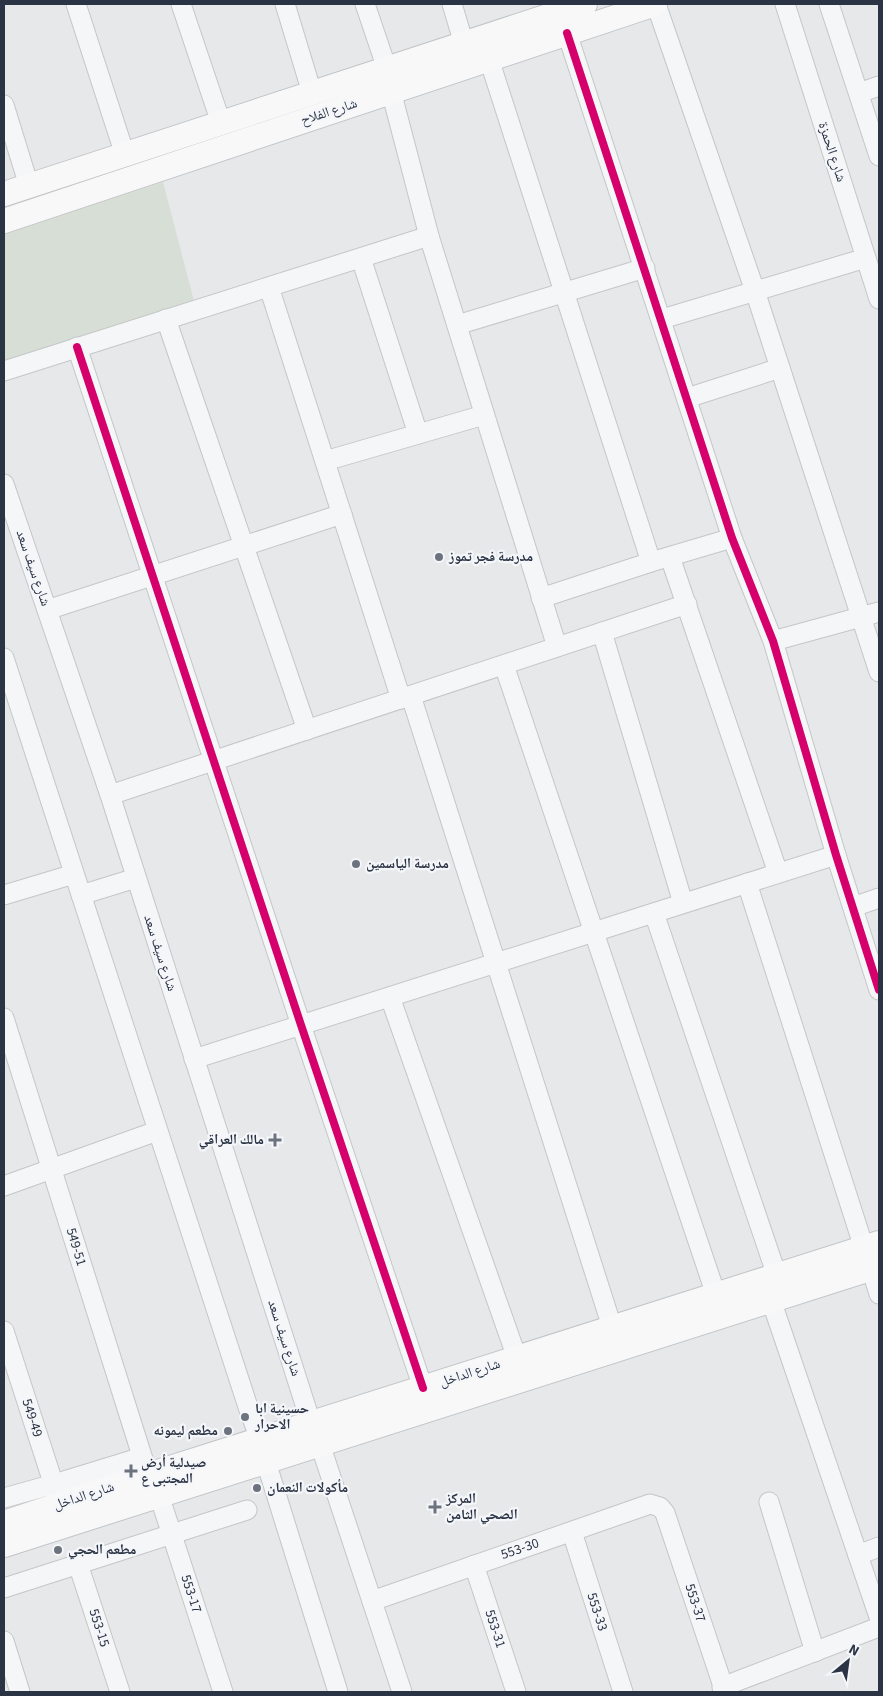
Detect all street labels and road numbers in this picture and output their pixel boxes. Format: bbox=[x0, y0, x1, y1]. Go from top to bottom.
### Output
street label: شارع الفلاح bbox=[298, 93, 360, 131]
street label: شارع الحمزة bbox=[813, 119, 851, 185]
street label: شارع سيف سعد bbox=[11, 527, 55, 609]
street label: شارع سيف سعد bbox=[138, 912, 182, 994]
street label: 549-51 bbox=[61, 1225, 91, 1269]
street label: شارع سيف سعد bbox=[262, 1297, 306, 1379]
street label: شارع الداخل bbox=[437, 1354, 503, 1392]
street label: 549-49 bbox=[16, 1396, 48, 1440]
street label: شارع الداخل bbox=[51, 1477, 117, 1515]
street label: 553-30 bbox=[498, 1533, 542, 1565]
street label: 553-17 bbox=[175, 1572, 207, 1616]
street label: 553-37 bbox=[679, 1581, 711, 1625]
street label: 553-33 bbox=[581, 1590, 613, 1634]
street label: 553-15 bbox=[83, 1606, 115, 1650]
street label: 553-31 bbox=[479, 1607, 511, 1651]

